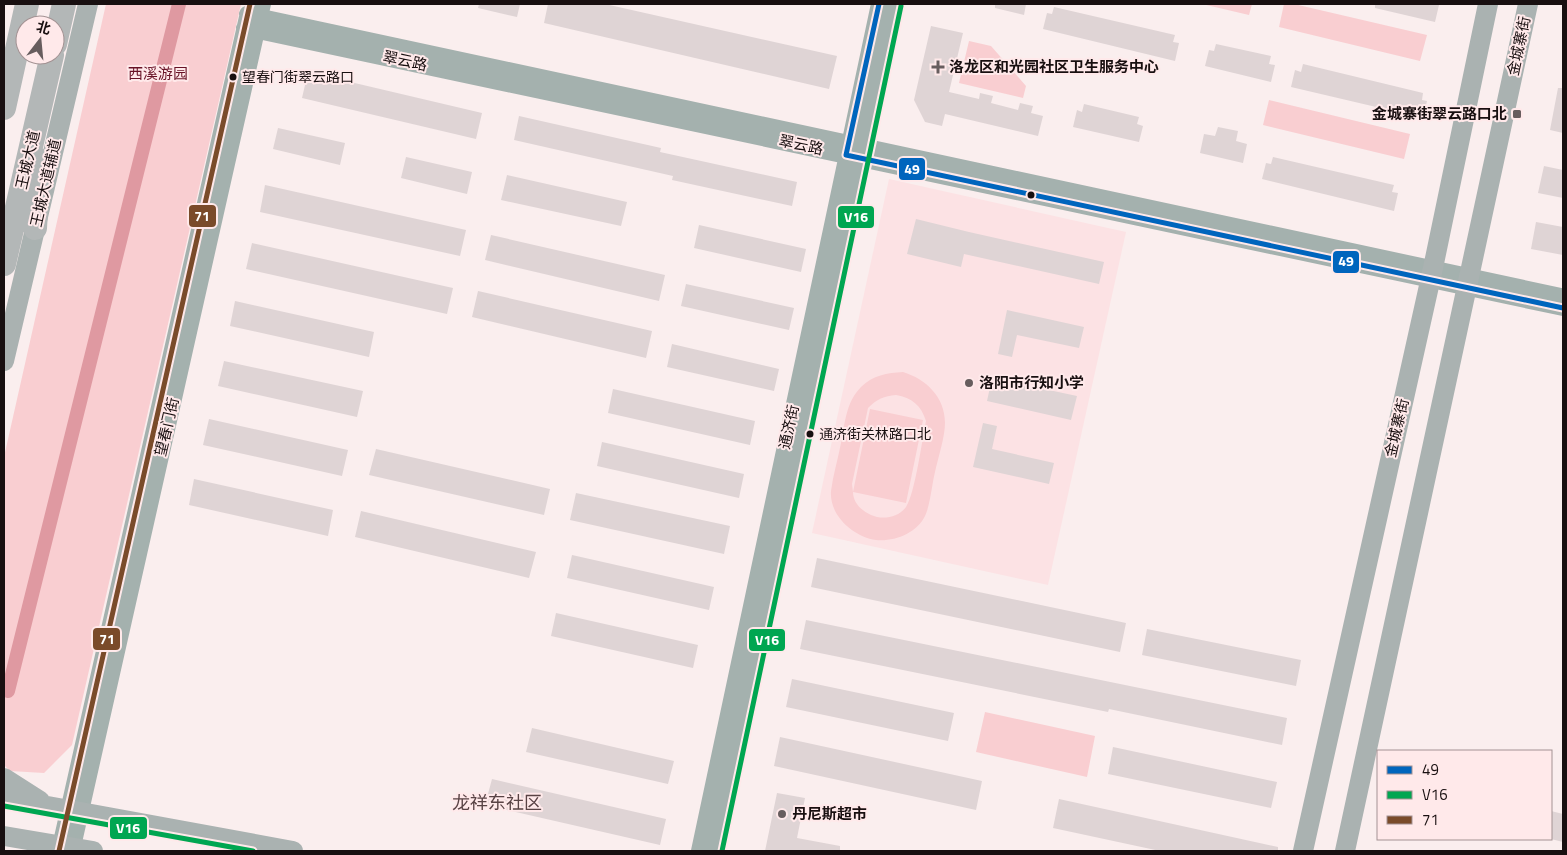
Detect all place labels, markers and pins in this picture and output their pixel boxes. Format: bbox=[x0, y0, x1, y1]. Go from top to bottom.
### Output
place label: 洛龙区和光园社区卫生服务中心 bbox=[949, 55, 1159, 78]
marker: 洛龙区和光园社区卫生服务中心 bbox=[931, 60, 945, 74]
place label: 望春门街翠云路口 bbox=[242, 66, 354, 87]
marker: 望春门街翠云路口 bbox=[228, 72, 238, 82]
place label: 金城寨街翠云路口北 bbox=[1372, 102, 1507, 125]
marker: 金城寨街翠云路口北 bbox=[1511, 108, 1523, 120]
unlabelled marker bbox=[1026, 190, 1036, 200]
place label: 洛阳市行知小学 bbox=[979, 371, 1084, 394]
marker: 洛阳市行知小学 bbox=[963, 377, 975, 389]
place label: 通济街关林路口北 bbox=[819, 423, 931, 444]
marker: 通济街关林路口北 bbox=[805, 429, 815, 439]
place label: 丹尼斯超市 bbox=[792, 802, 867, 825]
marker: 丹尼斯超市 bbox=[776, 808, 788, 820]

